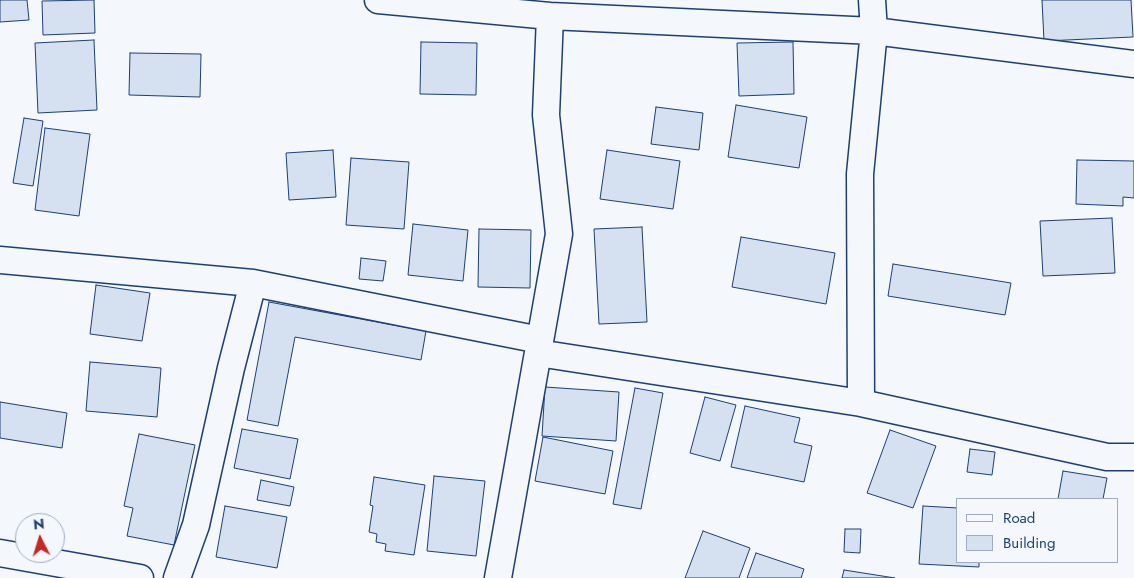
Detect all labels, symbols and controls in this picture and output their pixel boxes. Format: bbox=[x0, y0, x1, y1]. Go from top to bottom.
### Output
legend bbox=[956, 498, 1119, 563]
text: Road bbox=[1003, 507, 1035, 529]
north arrow bbox=[15, 513, 65, 563]
text: N bbox=[32, 514, 45, 535]
text: Building bbox=[1003, 532, 1055, 554]

